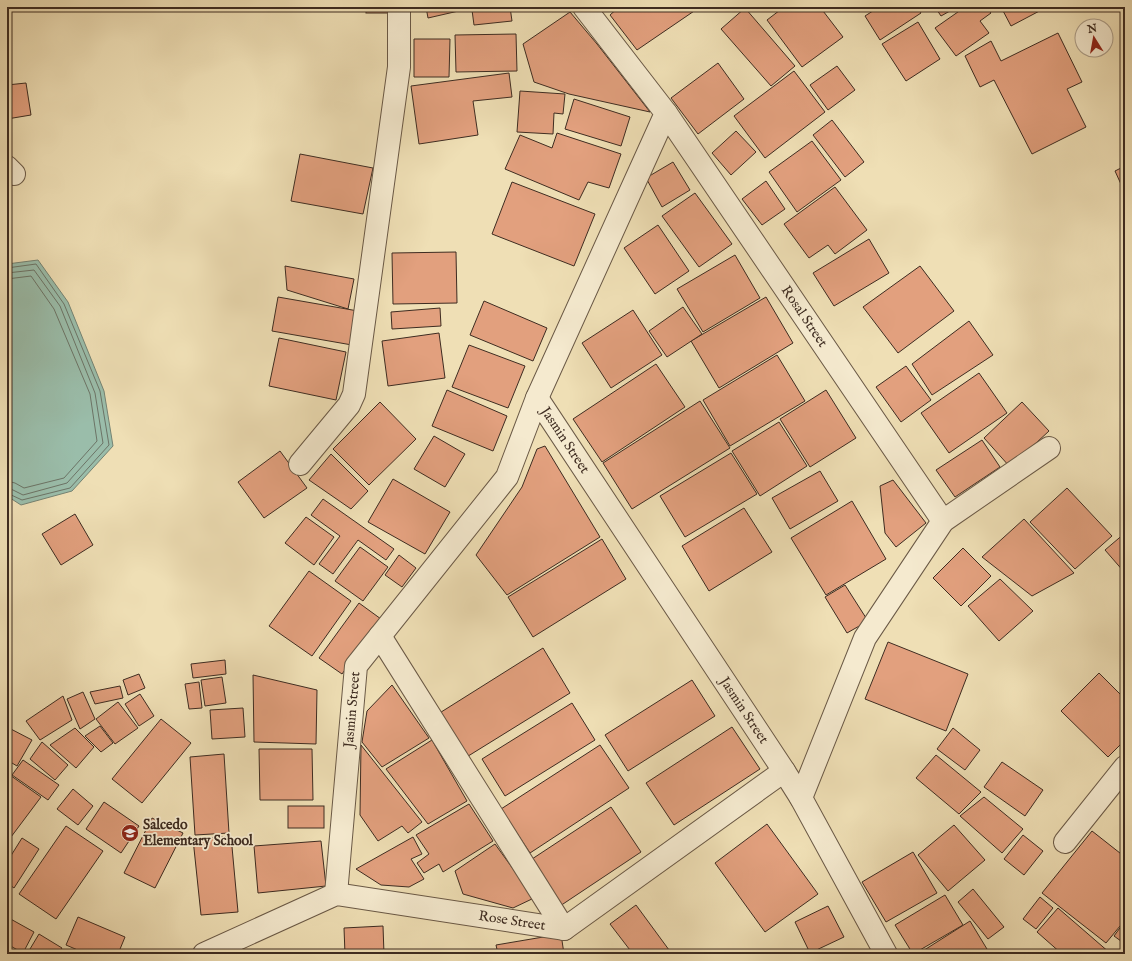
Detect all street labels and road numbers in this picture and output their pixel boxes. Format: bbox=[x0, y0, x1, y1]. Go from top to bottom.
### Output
street label: Rosal Street bbox=[777, 282, 832, 351]
street label: Jasmin Street bbox=[535, 402, 594, 477]
street label: Jasmin Street bbox=[340, 671, 364, 750]
street label: Jasmin Street bbox=[714, 672, 773, 747]
street label: Rose Street bbox=[477, 907, 547, 935]

